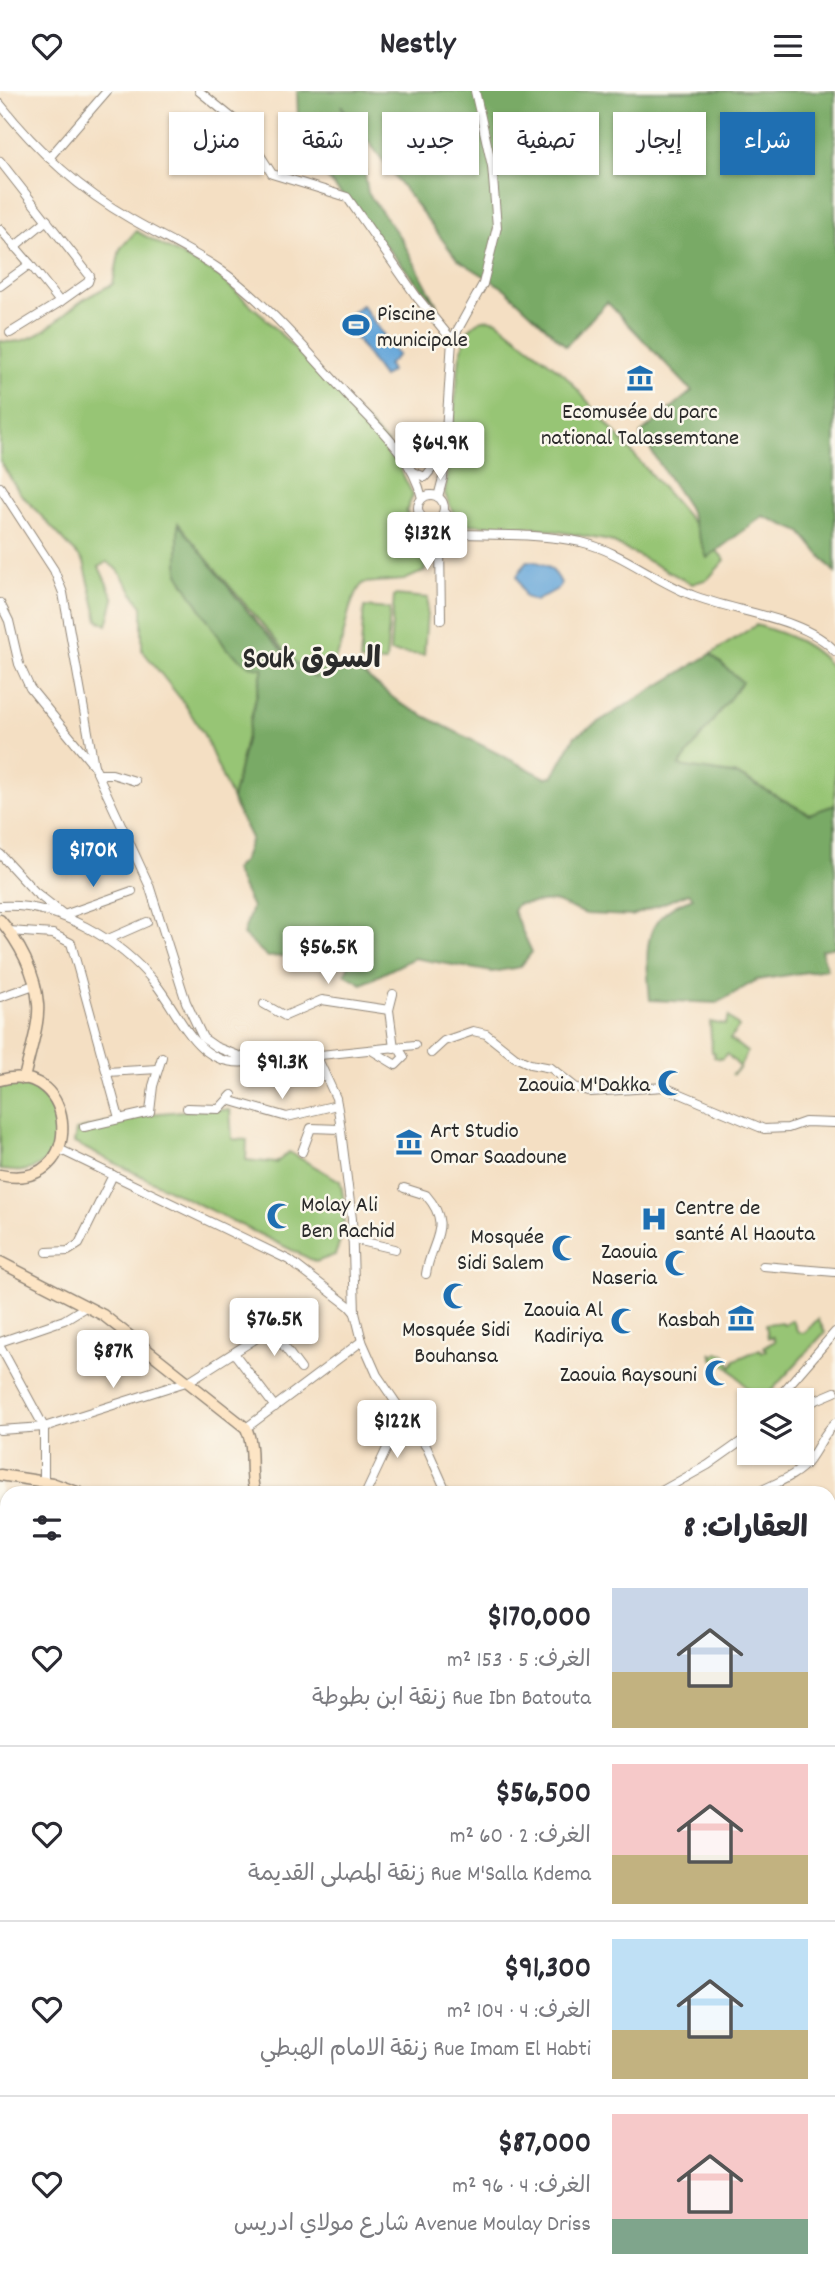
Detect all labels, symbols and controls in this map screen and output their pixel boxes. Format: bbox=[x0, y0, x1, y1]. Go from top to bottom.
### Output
text: Nestly bbox=[380, 23, 455, 69]
icon: heart bbox=[28, 27, 66, 65]
icon: menu bbox=[769, 27, 807, 65]
chip: منزل bbox=[169, 112, 264, 175]
chip: شقة bbox=[278, 112, 368, 175]
chip: جديد bbox=[382, 112, 479, 175]
chip: تصفية bbox=[493, 112, 599, 175]
chip: إيجار bbox=[613, 112, 706, 175]
chip: شراء bbox=[720, 112, 815, 175]
place label: Piscine municipale bbox=[377, 299, 468, 358]
sports icon: Piscine municipale bbox=[341, 310, 371, 340]
museum icon: Ecomusée du parc national Talassemtane bbox=[625, 363, 655, 393]
place label: Ecomusée du parc national Talassemtane bbox=[541, 397, 739, 456]
pin: $64.9K bbox=[383, 423, 497, 482]
text: $64.9K bbox=[411, 428, 469, 461]
pin: $132K bbox=[378, 512, 476, 572]
text: $132K bbox=[403, 518, 451, 551]
district label: Souk السوق bbox=[243, 640, 381, 683]
pin: $170K bbox=[44, 829, 142, 889]
text: $170K bbox=[69, 835, 117, 868]
pin: $56.5K bbox=[271, 927, 385, 986]
text: $56.5K bbox=[299, 932, 357, 965]
pin: $91.3K bbox=[225, 1041, 339, 1101]
text: $91.3K bbox=[256, 1047, 308, 1080]
mosque icon: Zaouia M'Dakka bbox=[656, 1068, 686, 1098]
place label: Zaouia M'Dakka bbox=[518, 1070, 651, 1103]
place label: Art Studio Omar Saadoune bbox=[430, 1116, 567, 1175]
museum icon: Art Studio Omar Saadoune bbox=[394, 1127, 424, 1157]
place label: Molay Ali Ben Rachid bbox=[301, 1190, 395, 1249]
place label: Centre de santé Al Haouta bbox=[675, 1193, 816, 1252]
mosque icon: Molay Ali Ben Rachid bbox=[265, 1201, 295, 1231]
hospital icon: Centre de santé Al Haouta bbox=[639, 1204, 669, 1234]
place label: Mosquée Sidi Salem bbox=[457, 1222, 544, 1281]
mosque icon: Mosquée Sidi Salem bbox=[550, 1233, 580, 1263]
place label: Zaouia Naseria bbox=[592, 1237, 658, 1296]
mosque icon: Zaouia Naseria bbox=[663, 1248, 693, 1278]
mosque icon: Mosquée Sidi Bouhansa bbox=[441, 1281, 471, 1311]
place label: Zaouia Al Kadiriya bbox=[524, 1295, 604, 1354]
pin: $76.5K bbox=[217, 1299, 331, 1358]
museum icon: Kasbah bbox=[726, 1303, 756, 1333]
text: $76.5K bbox=[246, 1304, 302, 1337]
place label: Kasbah bbox=[658, 1305, 720, 1338]
mosque icon: Zaouia Al Kadiriya bbox=[609, 1306, 639, 1336]
place label: Mosquée Sidi Bouhansa bbox=[402, 1315, 510, 1374]
pin: $87K bbox=[72, 1331, 154, 1390]
text: $87K bbox=[93, 1336, 133, 1369]
mosque icon: Zaouia Raysouni bbox=[703, 1358, 733, 1388]
place label: Zaouia Raysouni bbox=[560, 1360, 697, 1393]
map controls bbox=[737, 1388, 814, 1465]
button: layers bbox=[737, 1388, 814, 1465]
pin: $122K bbox=[348, 1401, 446, 1460]
text: $122K bbox=[373, 1406, 421, 1439]
icon: filters bbox=[28, 1509, 66, 1547]
text: العقارات: 8 bbox=[684, 1509, 808, 1552]
text: $170,000 bbox=[487, 1598, 591, 1641]
icon: home bbox=[668, 1616, 752, 1700]
icon: heart bbox=[28, 1639, 66, 1677]
text: الغرف: 5 · 153 m² bbox=[447, 1645, 591, 1678]
text: Rue Ibn Batouta زنقة ابن بطوطة bbox=[312, 1683, 591, 1716]
text: $56,500 bbox=[495, 1774, 591, 1817]
icon: home bbox=[668, 1792, 752, 1876]
icon: heart bbox=[28, 1815, 66, 1853]
text: الغرف: 2 · 60 m² bbox=[450, 1821, 591, 1854]
text: Rue M'Salla Kdema زنقة المصلى القديمة bbox=[248, 1859, 591, 1892]
text: $91,300 bbox=[504, 1949, 591, 1992]
icon: home bbox=[668, 1967, 752, 2051]
icon: heart bbox=[28, 1990, 66, 2028]
text: الغرف: 4 · 104 m² bbox=[447, 1996, 591, 2029]
text: Rue Imam El Habti زنقة الامام الهبطي bbox=[260, 2034, 591, 2067]
text: $87,000 bbox=[498, 2124, 591, 2167]
icon: home bbox=[668, 2142, 752, 2226]
icon: heart bbox=[28, 2165, 66, 2203]
text: الغرف: 4 · 96 m² bbox=[452, 2171, 591, 2204]
text: Avenue Moulay Driss شارع مولاي ادريس bbox=[234, 2209, 591, 2242]

